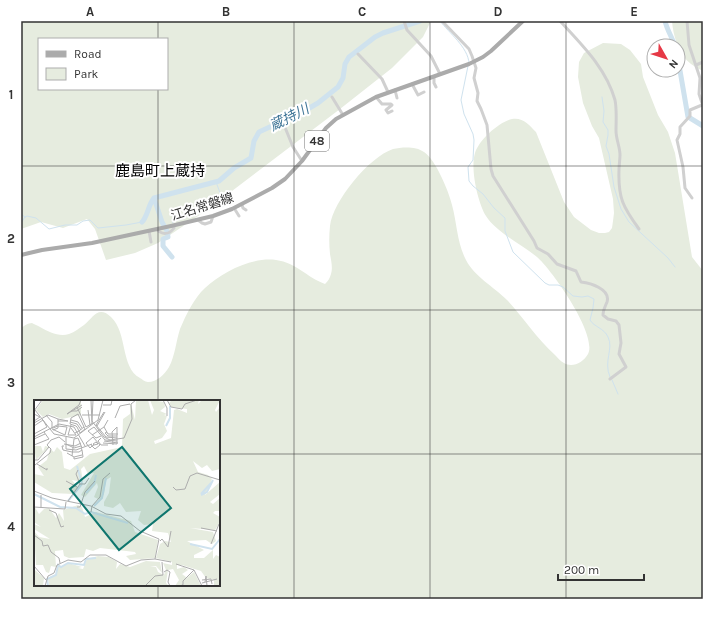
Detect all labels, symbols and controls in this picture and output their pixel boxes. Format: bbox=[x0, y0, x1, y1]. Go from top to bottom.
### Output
text: A bbox=[86, 4, 94, 19]
text: B bbox=[222, 4, 230, 19]
text: C bbox=[358, 4, 366, 19]
text: D bbox=[494, 4, 503, 19]
text: E bbox=[630, 4, 638, 19]
legend bbox=[38, 38, 168, 90]
north arrow bbox=[646, 38, 686, 78]
text: Road bbox=[74, 47, 102, 61]
text: N bbox=[666, 57, 681, 71]
text: Park bbox=[74, 67, 99, 81]
text: 1 bbox=[9, 87, 13, 102]
water label: 蔵持川 bbox=[267, 99, 314, 135]
road number: 48 bbox=[305, 131, 329, 151]
district label: 鹿島町上蔵持 bbox=[115, 162, 205, 180]
street label: 江名常磐線 bbox=[169, 190, 235, 223]
text: 2 bbox=[7, 231, 15, 246]
text: 3 bbox=[7, 375, 15, 390]
inset map bbox=[34, 400, 220, 586]
text: 4 bbox=[7, 519, 15, 534]
scale bar bbox=[558, 556, 644, 582]
text: 200 m bbox=[564, 563, 599, 577]

